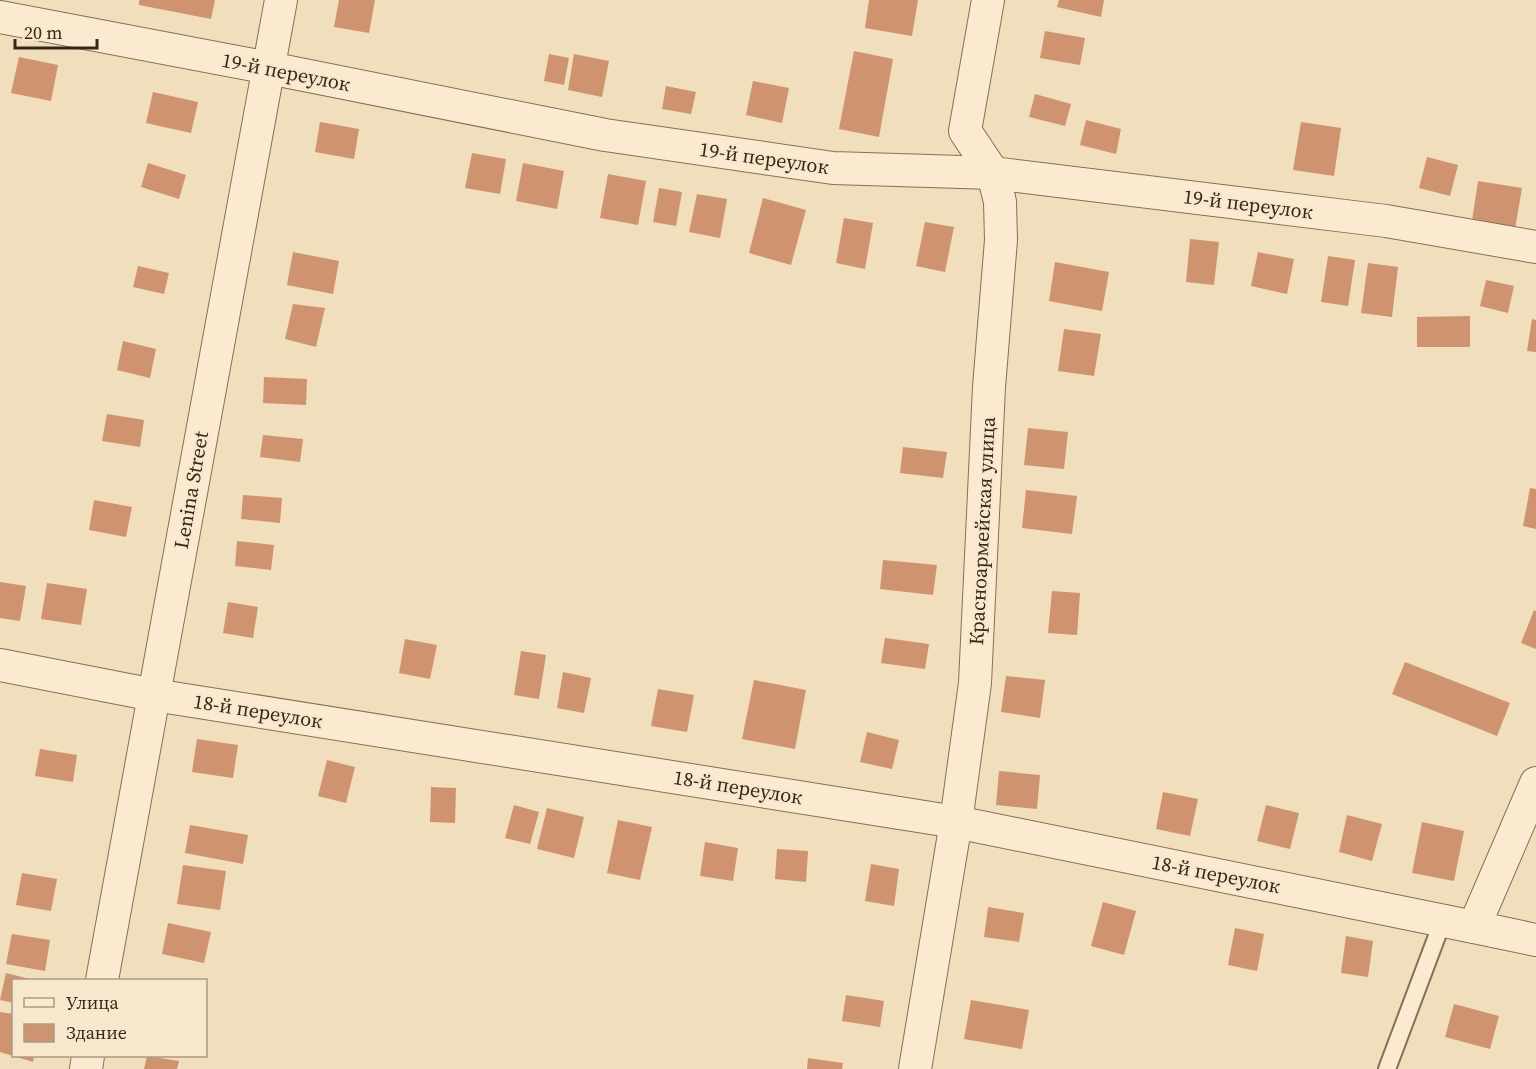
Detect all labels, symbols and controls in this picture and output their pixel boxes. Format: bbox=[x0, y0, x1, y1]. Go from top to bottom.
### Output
scale bar bbox=[15, 12, 98, 50]
text: 20 m bbox=[24, 20, 62, 45]
street label: 19-й переулок bbox=[219, 46, 353, 98]
street label: 19-й переулок bbox=[697, 135, 831, 181]
street label: 19-й переулок bbox=[1182, 182, 1314, 226]
street label: Красноармейская улица bbox=[962, 415, 1002, 646]
street label: Lenina Street bbox=[167, 429, 215, 551]
street label: 18-й переулок bbox=[191, 687, 325, 735]
street label: 18-й переулок bbox=[671, 763, 805, 811]
street label: 18-й переулок bbox=[1149, 848, 1283, 900]
legend bbox=[12, 979, 207, 1057]
text: Улица bbox=[66, 990, 119, 1015]
text: Здание bbox=[66, 1020, 127, 1045]

